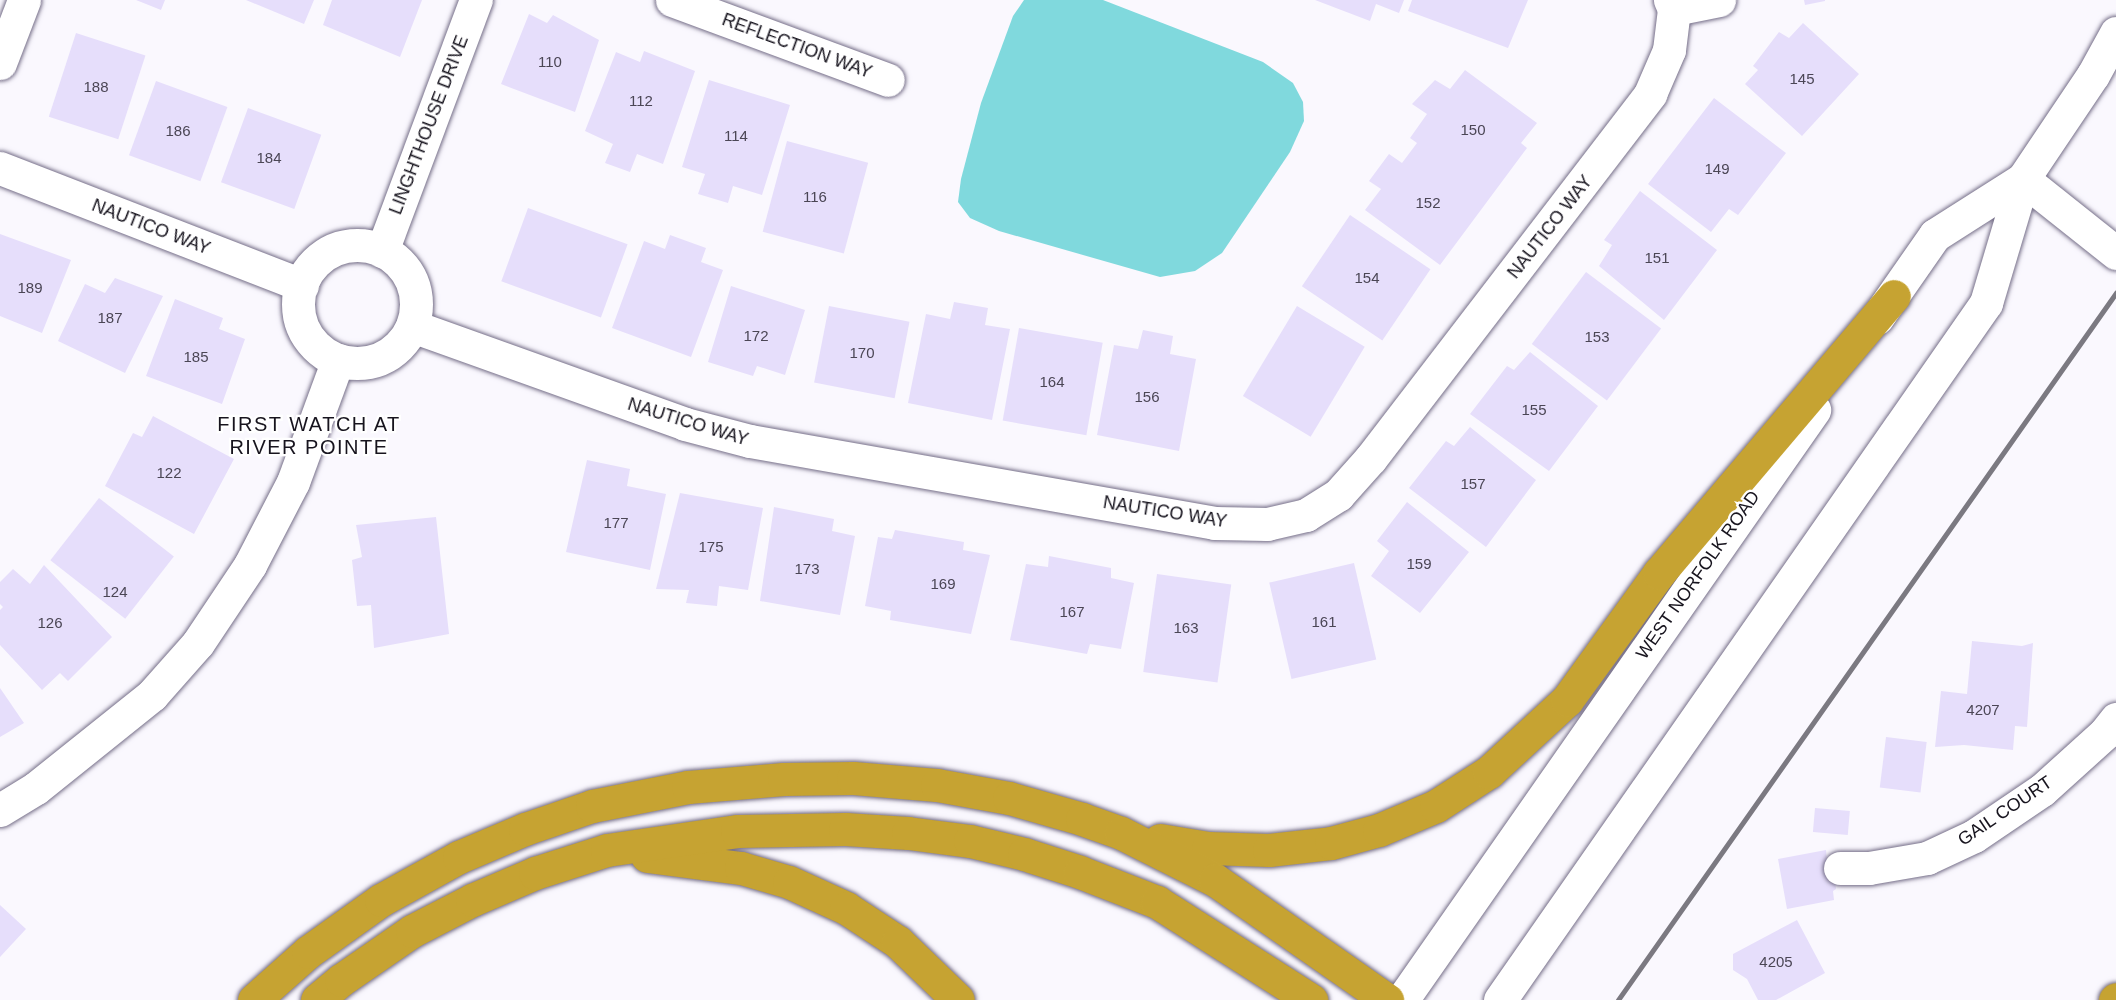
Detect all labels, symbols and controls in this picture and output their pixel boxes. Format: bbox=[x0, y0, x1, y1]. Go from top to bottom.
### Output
street label: REFLECTION WAY bbox=[719, 9, 875, 83]
street label: LINGHTHOUSE DRIVE bbox=[385, 32, 473, 218]
house number: 110 bbox=[538, 53, 562, 71]
house number: 145 bbox=[1789, 70, 1815, 88]
house number: 188 bbox=[83, 78, 109, 96]
house number: 112 bbox=[629, 92, 653, 110]
house number: 150 bbox=[1460, 121, 1486, 139]
house number: 186 bbox=[165, 122, 191, 140]
house number: 114 bbox=[724, 127, 748, 145]
house number: 184 bbox=[256, 149, 282, 167]
house number: 149 bbox=[1704, 160, 1730, 178]
street label: NAUTICO WAY bbox=[1503, 171, 1597, 283]
house number: 116 bbox=[803, 188, 827, 206]
house number: 152 bbox=[1415, 194, 1441, 212]
street label: NAUTICO WAY bbox=[89, 195, 213, 259]
house number: 151 bbox=[1644, 249, 1670, 267]
house number: 154 bbox=[1354, 269, 1380, 287]
house number: 189 bbox=[17, 279, 43, 297]
house number: 187 bbox=[97, 309, 123, 327]
house number: 172 bbox=[743, 327, 769, 345]
house number: 153 bbox=[1584, 328, 1610, 346]
house number: 170 bbox=[849, 344, 875, 362]
house number: 185 bbox=[183, 348, 209, 366]
house number: 164 bbox=[1039, 373, 1065, 391]
house number: 156 bbox=[1134, 388, 1160, 406]
street label: NAUTICO WAY bbox=[625, 393, 751, 451]
house number: 155 bbox=[1521, 401, 1547, 419]
district label: FIRST WATCH AT RIVER POINTE bbox=[216, 413, 402, 460]
house number: 122 bbox=[156, 464, 182, 482]
house number: 157 bbox=[1460, 475, 1486, 493]
street label: WEST NORFOLK ROAD bbox=[1632, 486, 1764, 664]
street label: NAUTICO WAY bbox=[1102, 492, 1228, 532]
house number: 177 bbox=[603, 514, 629, 532]
house number: 175 bbox=[698, 538, 724, 556]
house number: 159 bbox=[1406, 555, 1432, 573]
house number: 173 bbox=[794, 560, 820, 578]
house number: 169 bbox=[930, 575, 956, 593]
house number: 124 bbox=[102, 583, 128, 601]
house number: 167 bbox=[1059, 603, 1085, 621]
house number: 161 bbox=[1311, 613, 1337, 631]
house number: 126 bbox=[37, 614, 63, 632]
house number: 163 bbox=[1173, 619, 1199, 637]
house number: 4207 bbox=[1966, 701, 2000, 719]
street label: GAIL COURT bbox=[1953, 771, 2057, 851]
house number: 4205 bbox=[1759, 953, 1793, 971]

